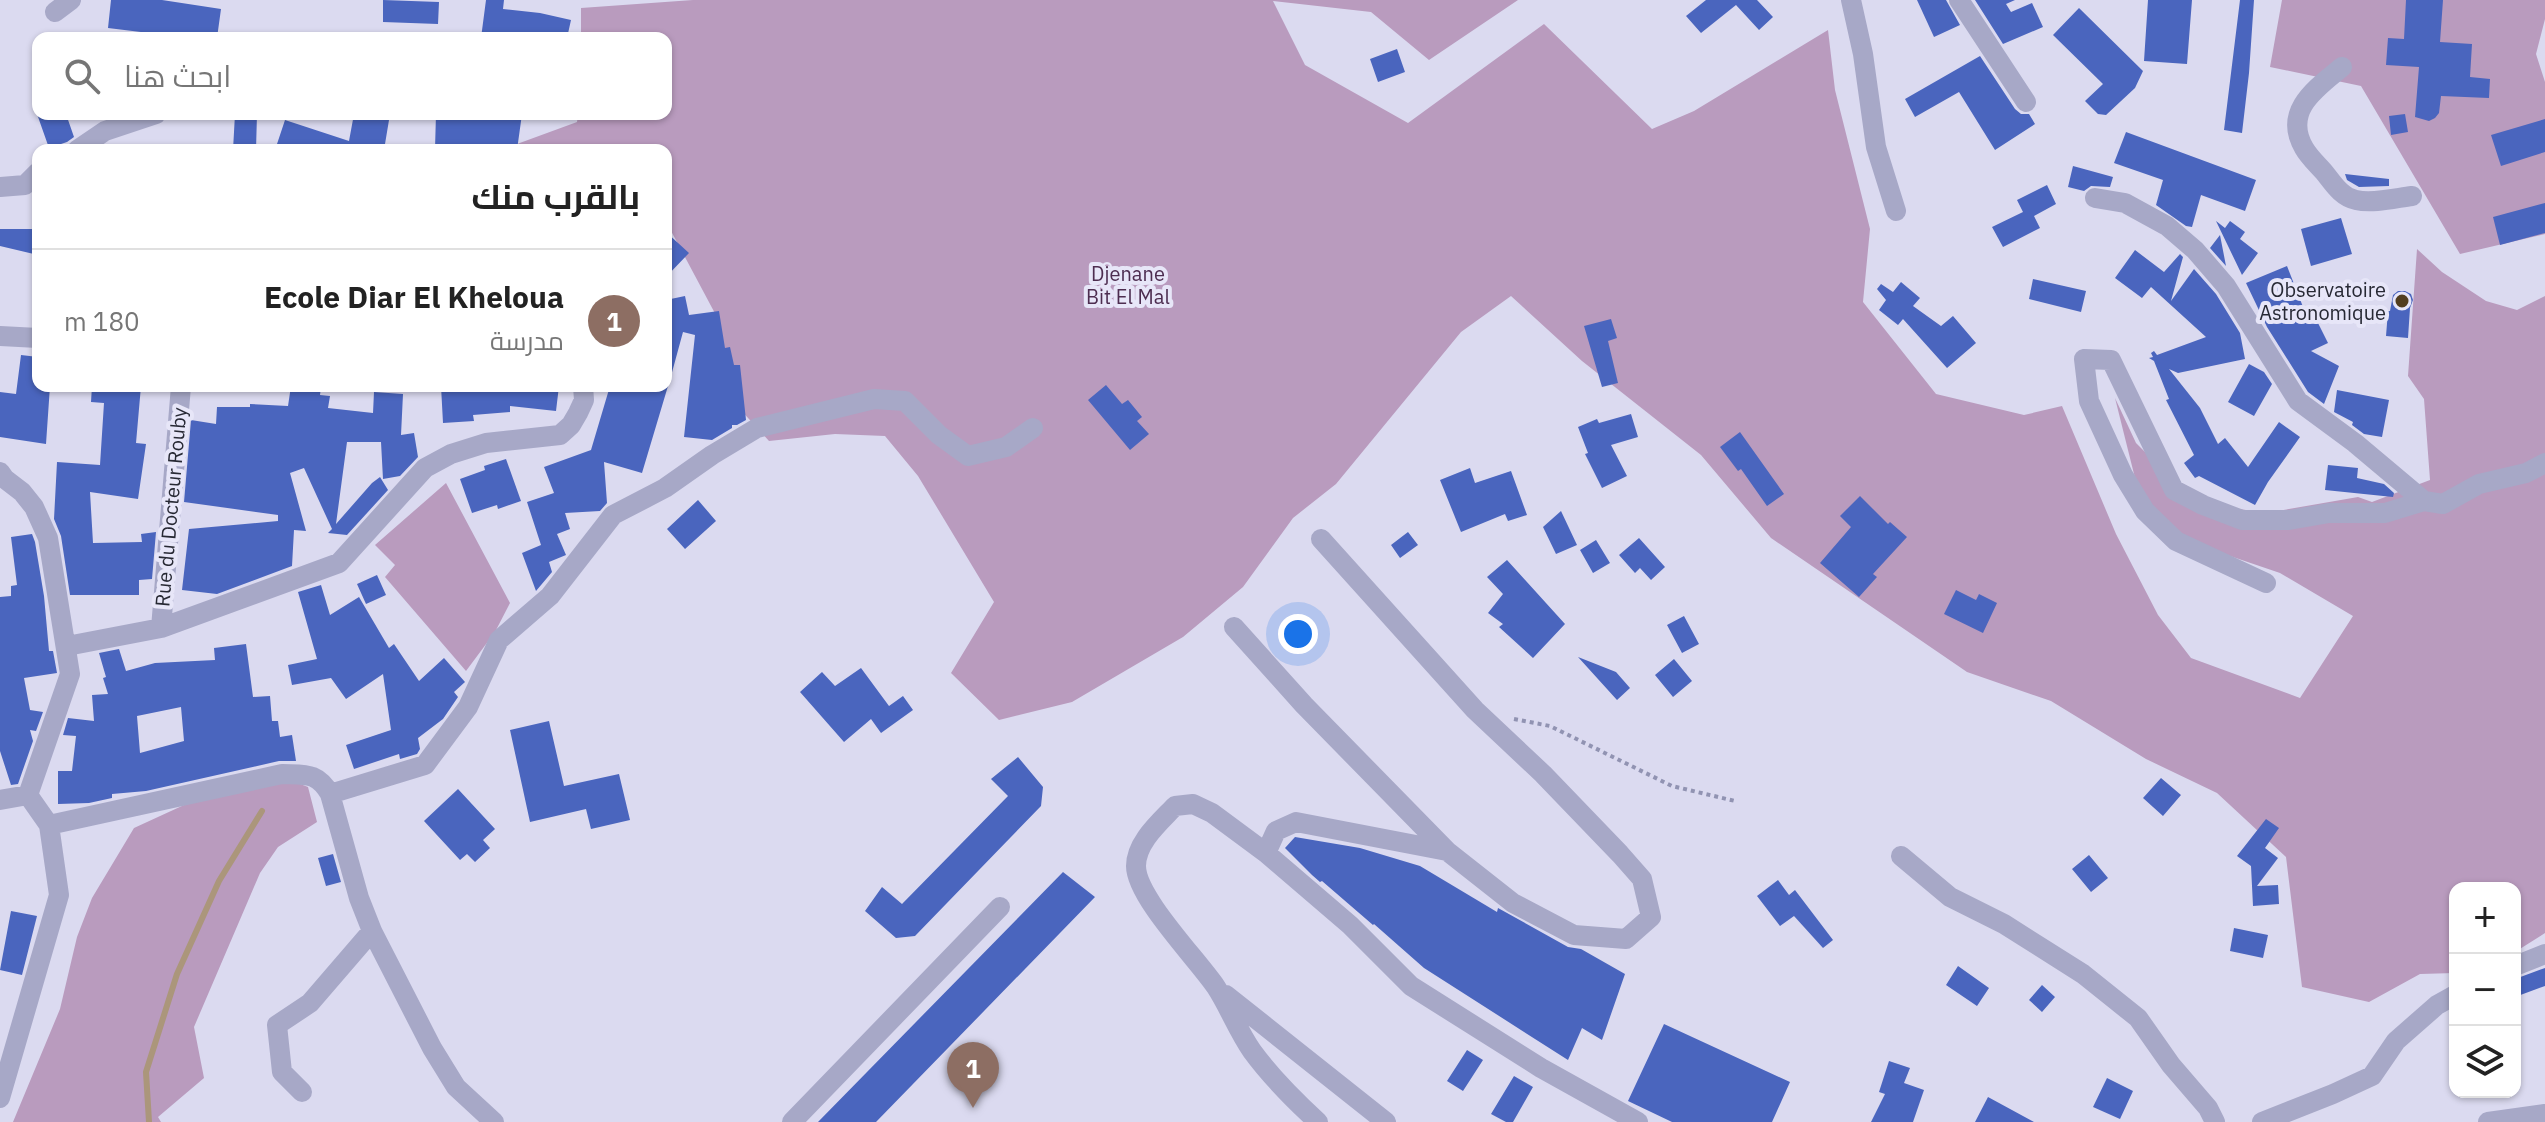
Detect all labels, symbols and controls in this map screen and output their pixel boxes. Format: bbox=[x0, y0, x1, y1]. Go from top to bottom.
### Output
search box bbox=[32, 32, 672, 120]
icon: search bbox=[60, 54, 104, 98]
text: ابحث هنا bbox=[124, 56, 231, 95]
text: بالقرب منك bbox=[472, 174, 640, 218]
park label: Djenane Bit El Mal bbox=[1086, 260, 1170, 310]
place label: Observatoire Astronomique bbox=[2259, 276, 2386, 326]
text: Ecole Diar El Kheloua bbox=[264, 277, 564, 316]
marker: Observatoire Astronomique bbox=[2393, 292, 2411, 310]
text: 180 m bbox=[64, 304, 140, 338]
text: 1 bbox=[606, 304, 622, 338]
text: مدرسة bbox=[490, 323, 564, 357]
street label: Rue du Docteur Rouby bbox=[148, 406, 193, 608]
your location bbox=[1278, 614, 1318, 654]
map controls bbox=[2449, 882, 2521, 1098]
button: + bbox=[2449, 882, 2521, 954]
button: − bbox=[2449, 954, 2521, 1026]
button: layers bbox=[2449, 1026, 2521, 1098]
pin: 1 bbox=[947, 1042, 999, 1108]

